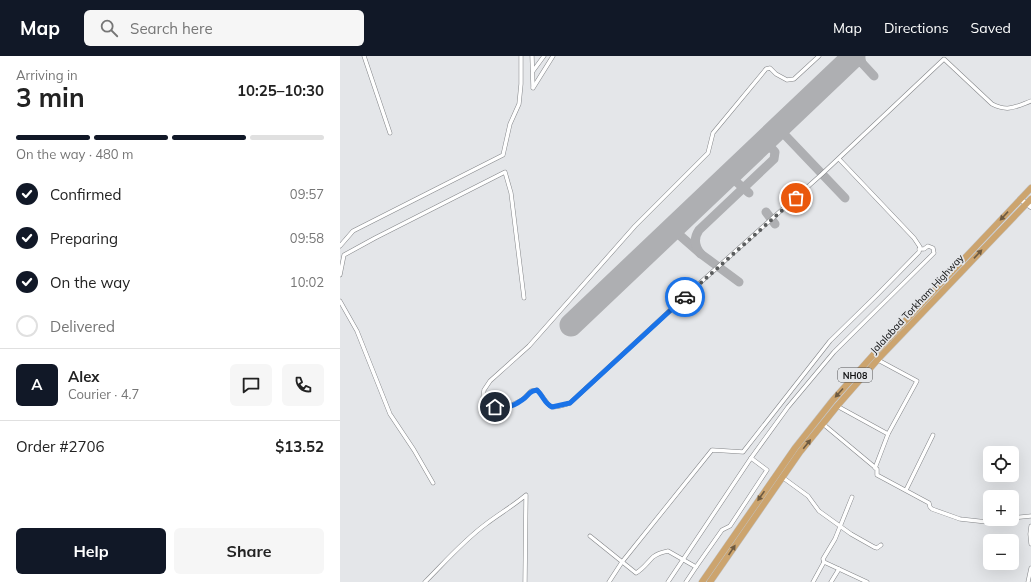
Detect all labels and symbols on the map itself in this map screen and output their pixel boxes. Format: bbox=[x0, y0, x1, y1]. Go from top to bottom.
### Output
pin bbox=[779, 181, 813, 215]
one-way arrow bbox=[1000, 211, 1009, 220]
one-way arrow bbox=[974, 248, 983, 259]
street label: Jalalabad Torkham Highway bbox=[867, 251, 967, 356]
courier bbox=[665, 277, 705, 317]
road number: NH08 bbox=[838, 368, 872, 382]
one-way arrow bbox=[834, 388, 844, 398]
pin bbox=[478, 390, 512, 424]
one-way arrow bbox=[803, 438, 811, 449]
one-way arrow bbox=[756, 491, 765, 502]
one-way arrow bbox=[728, 544, 736, 555]

